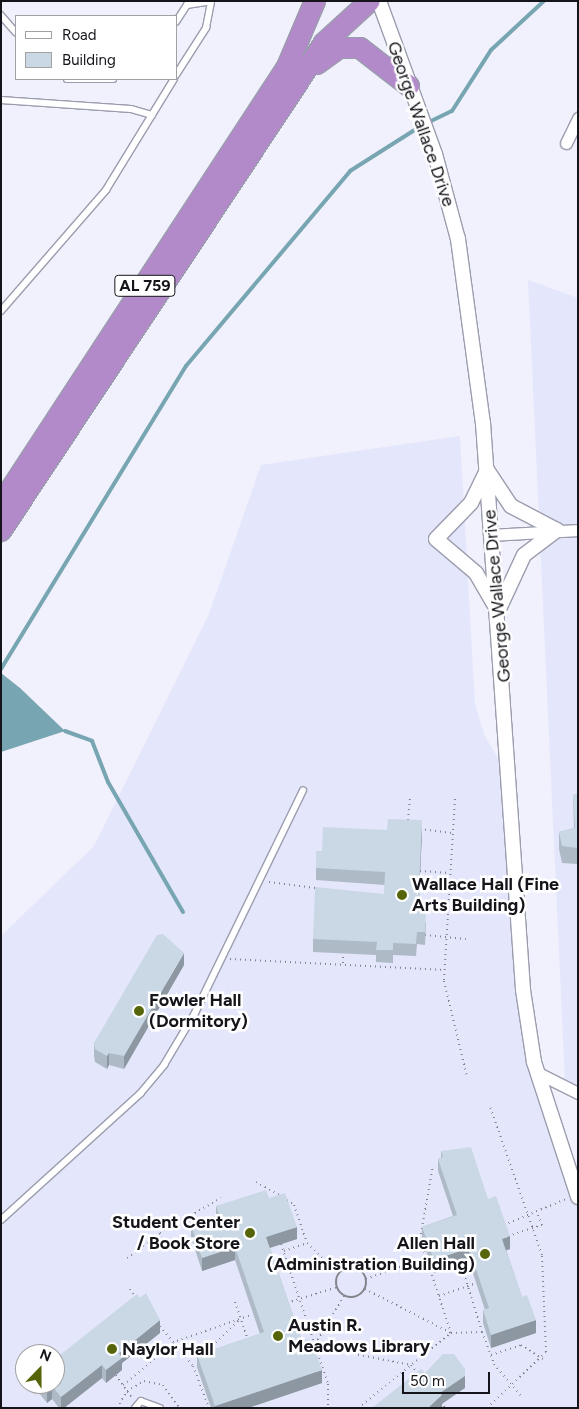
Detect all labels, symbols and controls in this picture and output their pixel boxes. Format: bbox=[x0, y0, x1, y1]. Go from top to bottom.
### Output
legend bbox=[15, 15, 178, 80]
text: Road bbox=[62, 26, 97, 44]
street label: George Wallace Drive bbox=[383, 39, 459, 209]
text: Building bbox=[62, 51, 116, 69]
road number: AL 759 bbox=[114, 272, 176, 300]
street label: George Wallace Drive bbox=[479, 509, 515, 683]
place label: Wallace Hall (Fine Arts Building) bbox=[412, 874, 559, 916]
marker: Wallace Hall (Fine Arts Building) bbox=[396, 889, 408, 901]
place label: Fowler Hall (Dormitory) bbox=[149, 990, 248, 1032]
marker: Fowler Hall (Dormitory) bbox=[133, 1005, 145, 1017]
place label: Student Center / Book Store bbox=[112, 1212, 240, 1254]
marker: Student Center / Book Store bbox=[244, 1227, 256, 1239]
place label: Allen Hall (Administration Building) bbox=[267, 1233, 475, 1276]
marker: Allen Hall (Administration Building) bbox=[479, 1248, 491, 1260]
place label: Austin R. Meadows Library bbox=[288, 1315, 430, 1358]
marker: Austin R. Meadows Library bbox=[272, 1330, 284, 1342]
place label: Naylor Hall bbox=[122, 1338, 214, 1360]
marker: Naylor Hall bbox=[106, 1343, 118, 1355]
north arrow bbox=[15, 1344, 65, 1394]
text: N bbox=[37, 1346, 54, 1365]
scale bar bbox=[404, 1362, 492, 1394]
text: 50 m bbox=[410, 1372, 445, 1390]

